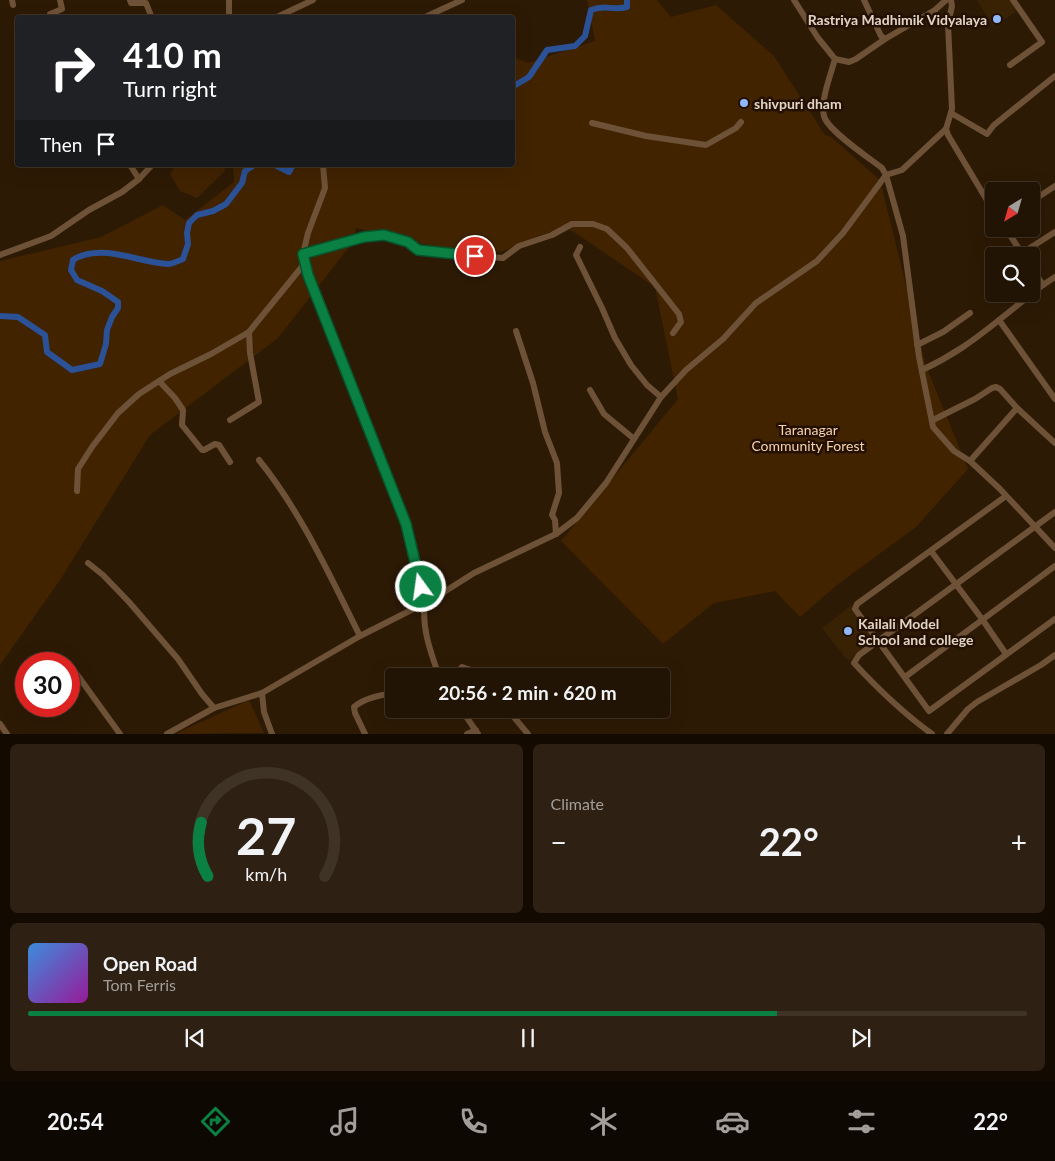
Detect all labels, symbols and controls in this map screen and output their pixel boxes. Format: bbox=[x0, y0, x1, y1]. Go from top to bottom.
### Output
place label: Rastriya Madhimik Vidyalaya bbox=[808, 11, 987, 28]
marker: Rastriya Madhimik Vidyalaya bbox=[991, 13, 1003, 25]
text: 410 m bbox=[123, 33, 222, 75]
icon: right bbox=[40, 35, 105, 100]
text: Turn right bbox=[123, 75, 217, 102]
place label: shivpuri dham bbox=[754, 95, 842, 112]
marker: shivpuri dham bbox=[738, 97, 750, 109]
icon: arrive bbox=[92, 130, 120, 158]
text: Then bbox=[40, 133, 82, 156]
north arrow bbox=[985, 182, 1040, 238]
map controls bbox=[985, 182, 1040, 302]
pin bbox=[454, 235, 496, 277]
icon: arrive bbox=[461, 242, 489, 270]
button: search bbox=[985, 247, 1040, 302]
park label: Taranagar Community Forest bbox=[751, 421, 865, 454]
position arrow bbox=[394, 560, 446, 612]
place label: Kailali Model School and college bbox=[858, 615, 974, 648]
marker: Kailali Model School and college bbox=[842, 625, 854, 637]
speed limit sign: 30 bbox=[15, 652, 80, 717]
text: 20:56 · 2 min · 620 m bbox=[438, 681, 617, 704]
text: Climate bbox=[551, 794, 604, 813]
text: 27 bbox=[236, 804, 296, 866]
text: 22° bbox=[759, 818, 819, 864]
text: − bbox=[551, 825, 567, 859]
text: + bbox=[1011, 825, 1027, 859]
text: km/h bbox=[245, 863, 287, 885]
text: Open Road bbox=[103, 952, 197, 975]
text: Tom Ferris bbox=[103, 975, 176, 994]
icon: previous bbox=[181, 1024, 209, 1052]
icon: pause bbox=[514, 1024, 542, 1052]
icon: next bbox=[847, 1024, 875, 1052]
icon: directions bbox=[198, 1104, 233, 1139]
icon: music bbox=[327, 1104, 362, 1139]
icon: phone bbox=[456, 1104, 491, 1139]
icon: climate bbox=[586, 1104, 621, 1139]
icon: car bbox=[715, 1104, 750, 1139]
icon: filters bbox=[844, 1104, 879, 1139]
text: 20:54 bbox=[47, 1108, 104, 1135]
text: 22° bbox=[973, 1108, 1008, 1135]

